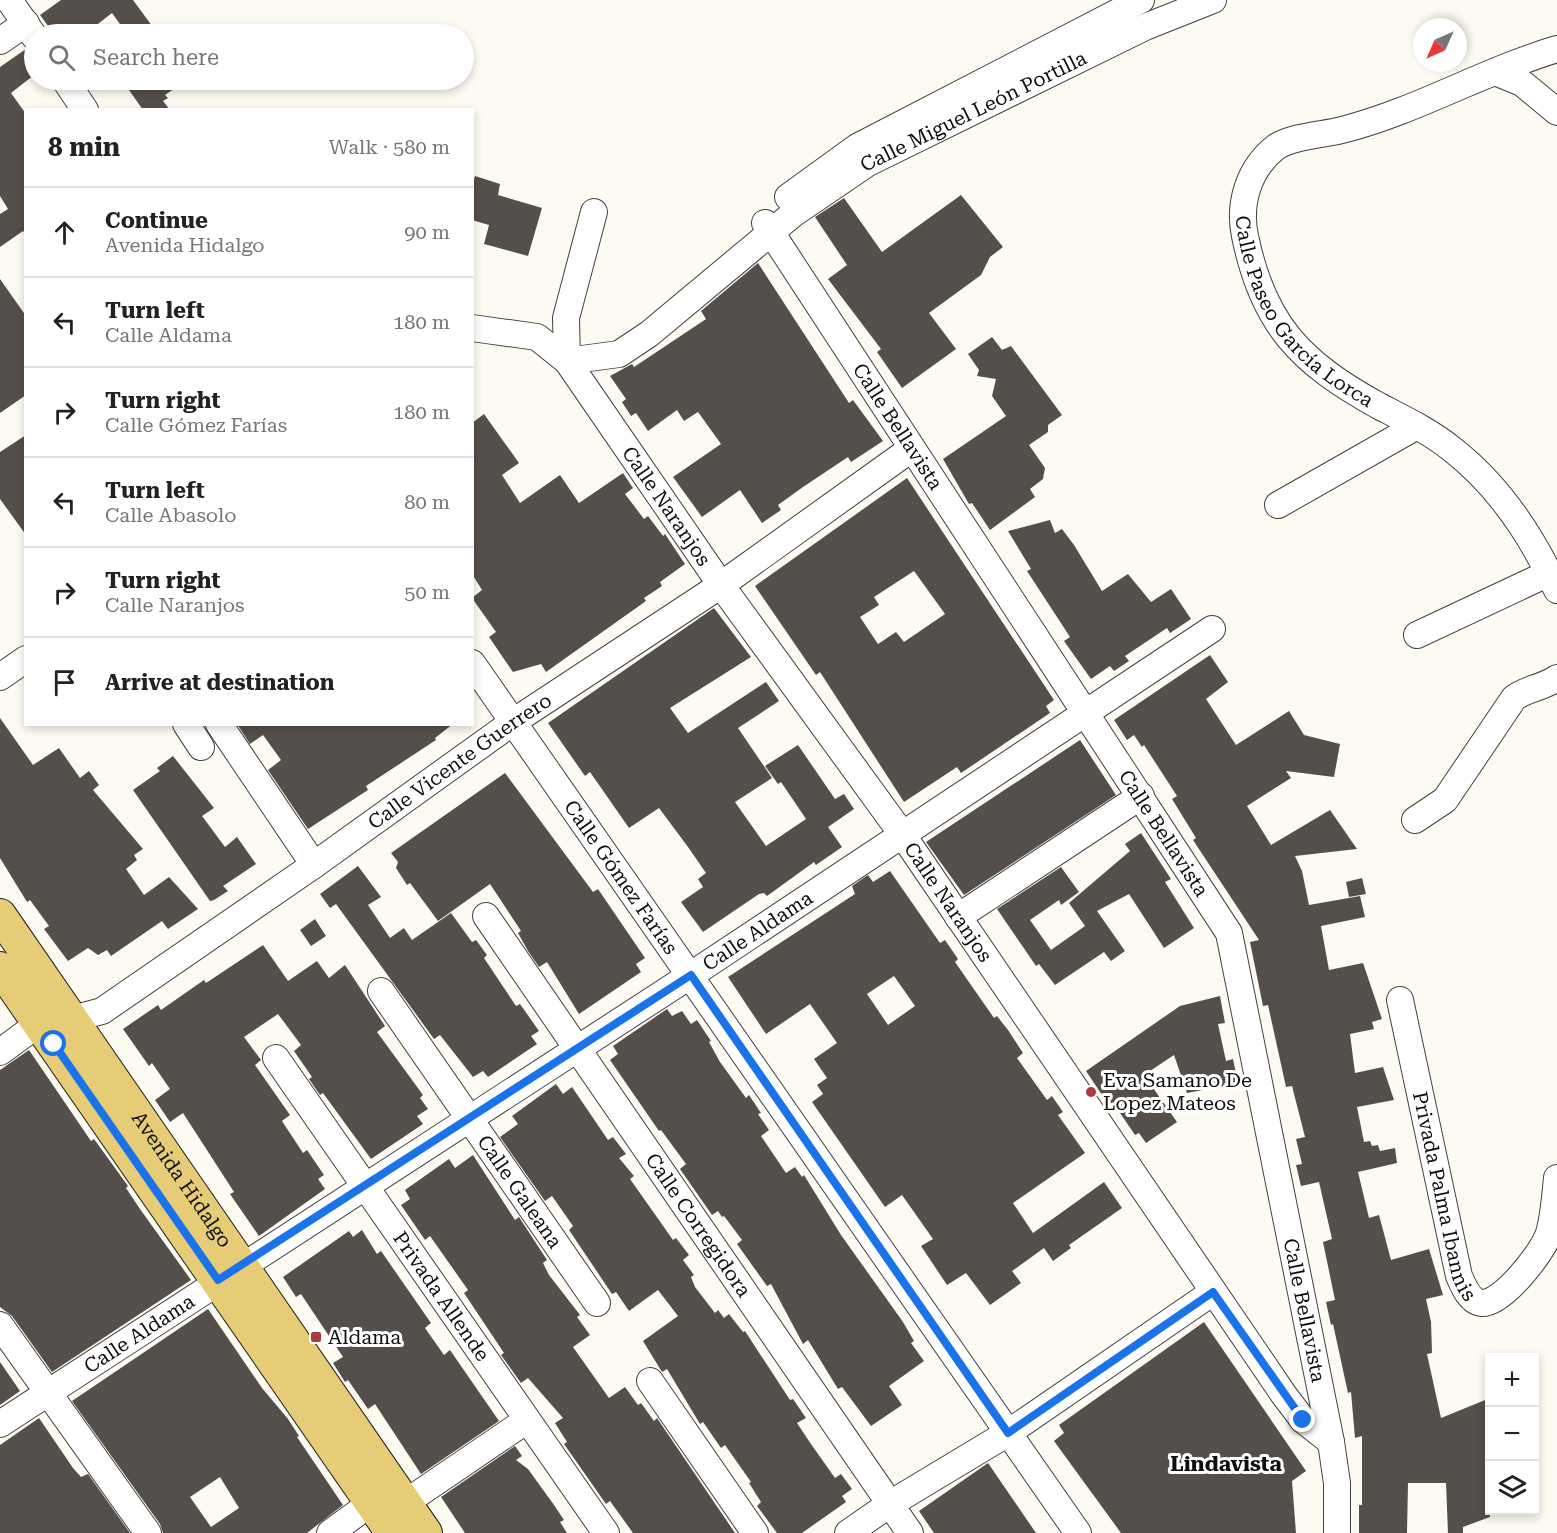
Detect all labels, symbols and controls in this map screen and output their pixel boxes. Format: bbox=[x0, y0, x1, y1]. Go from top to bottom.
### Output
north arrow bbox=[1413, 18, 1467, 72]
search box bbox=[24, 24, 474, 90]
icon: search bbox=[45, 41, 78, 74]
text: Search here bbox=[93, 45, 219, 70]
street label: Calle Miguel León Portilla bbox=[855, 46, 1091, 177]
text: 8 min bbox=[48, 132, 120, 162]
text: Walk · 580 m bbox=[329, 135, 450, 159]
text: Continue bbox=[105, 208, 208, 233]
street label: Calle Paseo García Lorca bbox=[1231, 215, 1378, 412]
icon: ahead bbox=[48, 216, 81, 249]
text: 90 m bbox=[404, 220, 450, 244]
text: Avenida Hidalgo bbox=[105, 233, 265, 257]
text: Turn left bbox=[105, 298, 205, 323]
icon: left bbox=[48, 306, 81, 339]
text: 180 m bbox=[393, 310, 450, 334]
text: Calle Aldama bbox=[105, 323, 232, 347]
street label: Calle Bellavista bbox=[848, 359, 948, 494]
text: Turn right bbox=[105, 388, 220, 413]
icon: right bbox=[48, 396, 81, 429]
text: 180 m bbox=[393, 400, 450, 424]
text: Calle Gómez Farías bbox=[105, 413, 287, 437]
street label: Calle Naranjos bbox=[617, 442, 716, 570]
text: Turn left bbox=[105, 478, 205, 503]
icon: left bbox=[48, 486, 81, 519]
text: 80 m bbox=[404, 490, 450, 514]
text: Calle Abasolo bbox=[105, 503, 237, 527]
text: Turn right bbox=[105, 568, 220, 593]
icon: right bbox=[48, 576, 81, 609]
text: 50 m bbox=[404, 580, 450, 604]
text: Calle Naranjos bbox=[105, 593, 245, 617]
icon: arrive bbox=[48, 666, 81, 699]
text: Arrive at destination bbox=[105, 670, 334, 695]
street label: Calle Vicente Guerrero bbox=[363, 688, 556, 834]
street label: Calle Bellavista bbox=[1114, 765, 1214, 901]
street label: Calle Gómez Farías bbox=[559, 796, 683, 959]
street label: Calle Naranjos bbox=[899, 838, 998, 967]
street label: Calle Aldama bbox=[698, 886, 817, 976]
route start bbox=[40, 1030, 66, 1056]
place label: Eva Samano De Lopez Mateos bbox=[1103, 1068, 1252, 1115]
marker: Eva Samano De Lopez Mateos bbox=[1084, 1085, 1098, 1099]
street label: Privada Palma Ibannis bbox=[1408, 1089, 1481, 1306]
street label: Avenida Hidalgo bbox=[127, 1107, 237, 1252]
street label: Calle Galeana bbox=[472, 1131, 567, 1253]
street label: Calle Corregidora bbox=[641, 1149, 756, 1302]
street label: Privada Allende bbox=[388, 1227, 495, 1366]
street label: Calle Bellavista bbox=[1278, 1236, 1331, 1385]
street label: Calle Aldama bbox=[79, 1289, 199, 1378]
place label: Aldama bbox=[328, 1325, 401, 1349]
marker: Aldama bbox=[309, 1330, 323, 1344]
map controls bbox=[1485, 1353, 1539, 1515]
button: + bbox=[1485, 1353, 1539, 1407]
route end bbox=[1289, 1406, 1315, 1432]
button: − bbox=[1485, 1407, 1539, 1461]
district label: Lindavista bbox=[1170, 1452, 1282, 1476]
button: layers bbox=[1485, 1461, 1539, 1515]

